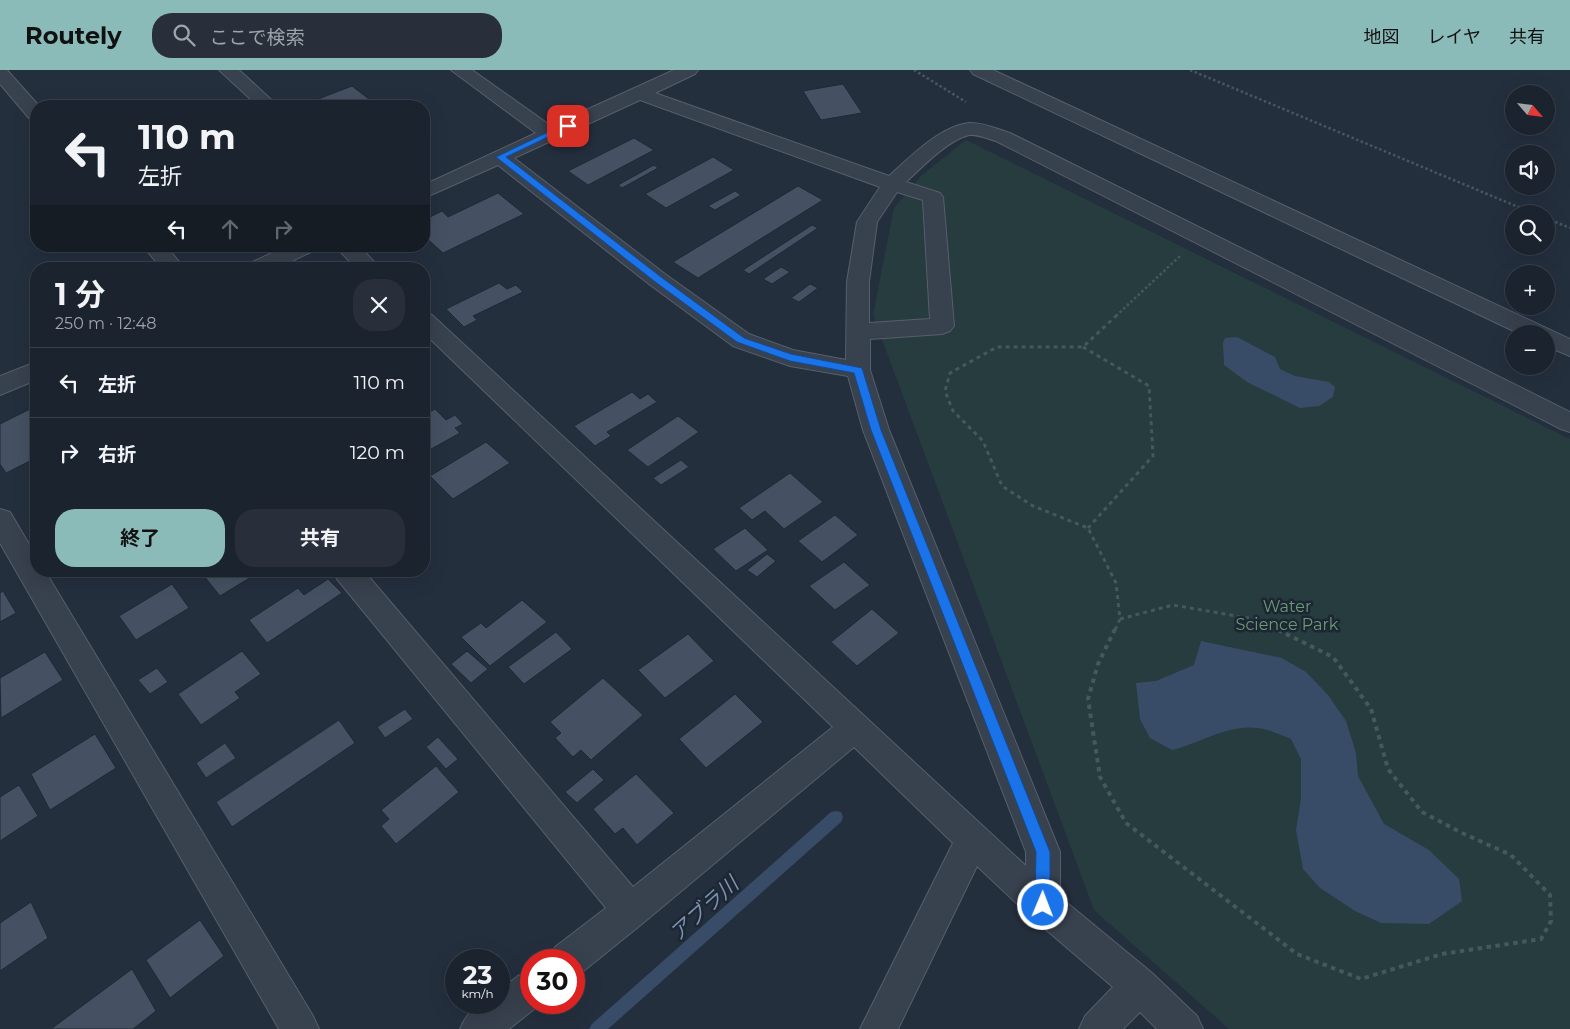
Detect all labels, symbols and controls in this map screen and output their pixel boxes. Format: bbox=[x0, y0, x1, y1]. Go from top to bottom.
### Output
search box bbox=[152, 13, 502, 58]
text: Routely bbox=[25, 21, 122, 50]
icon: search bbox=[170, 21, 198, 49]
text: ここで検索 bbox=[210, 26, 305, 49]
text: 地図 bbox=[1364, 26, 1400, 48]
text: レイヤ bbox=[1428, 26, 1481, 48]
text: 共有 bbox=[1509, 26, 1545, 48]
north arrow bbox=[1505, 85, 1555, 135]
map controls bbox=[1505, 85, 1555, 375]
pin bbox=[547, 105, 589, 147]
icon: arrive bbox=[554, 112, 582, 140]
text: 110 m bbox=[138, 115, 236, 158]
icon: left bbox=[55, 120, 120, 185]
button: sound bbox=[1505, 145, 1555, 195]
text: 左折 bbox=[138, 163, 182, 190]
button: search bbox=[1505, 205, 1555, 255]
icon: left bbox=[163, 215, 191, 243]
icon: ahead bbox=[216, 215, 244, 243]
icon: right bbox=[269, 215, 297, 243]
button: + bbox=[1505, 265, 1555, 315]
text: 1 分 bbox=[55, 276, 105, 313]
button: close bbox=[353, 279, 405, 331]
text: 250 m · 12:48 bbox=[55, 314, 157, 333]
button: − bbox=[1505, 325, 1555, 375]
icon: left bbox=[55, 369, 83, 397]
text: 110 m bbox=[354, 371, 405, 394]
text: 左折 bbox=[98, 373, 136, 396]
icon: right bbox=[55, 439, 83, 467]
text: 120 m bbox=[350, 441, 405, 464]
text: 右折 bbox=[98, 443, 136, 466]
button: 終了 bbox=[55, 509, 225, 567]
button: 共有 bbox=[235, 509, 405, 567]
park label: Water Science Park bbox=[1236, 597, 1339, 634]
water label: アブラ川 bbox=[664, 870, 745, 946]
position arrow bbox=[1016, 878, 1068, 930]
speed limit sign: 30 bbox=[520, 949, 585, 1014]
text: 23 bbox=[463, 960, 492, 990]
text: km/h bbox=[461, 986, 494, 1001]

